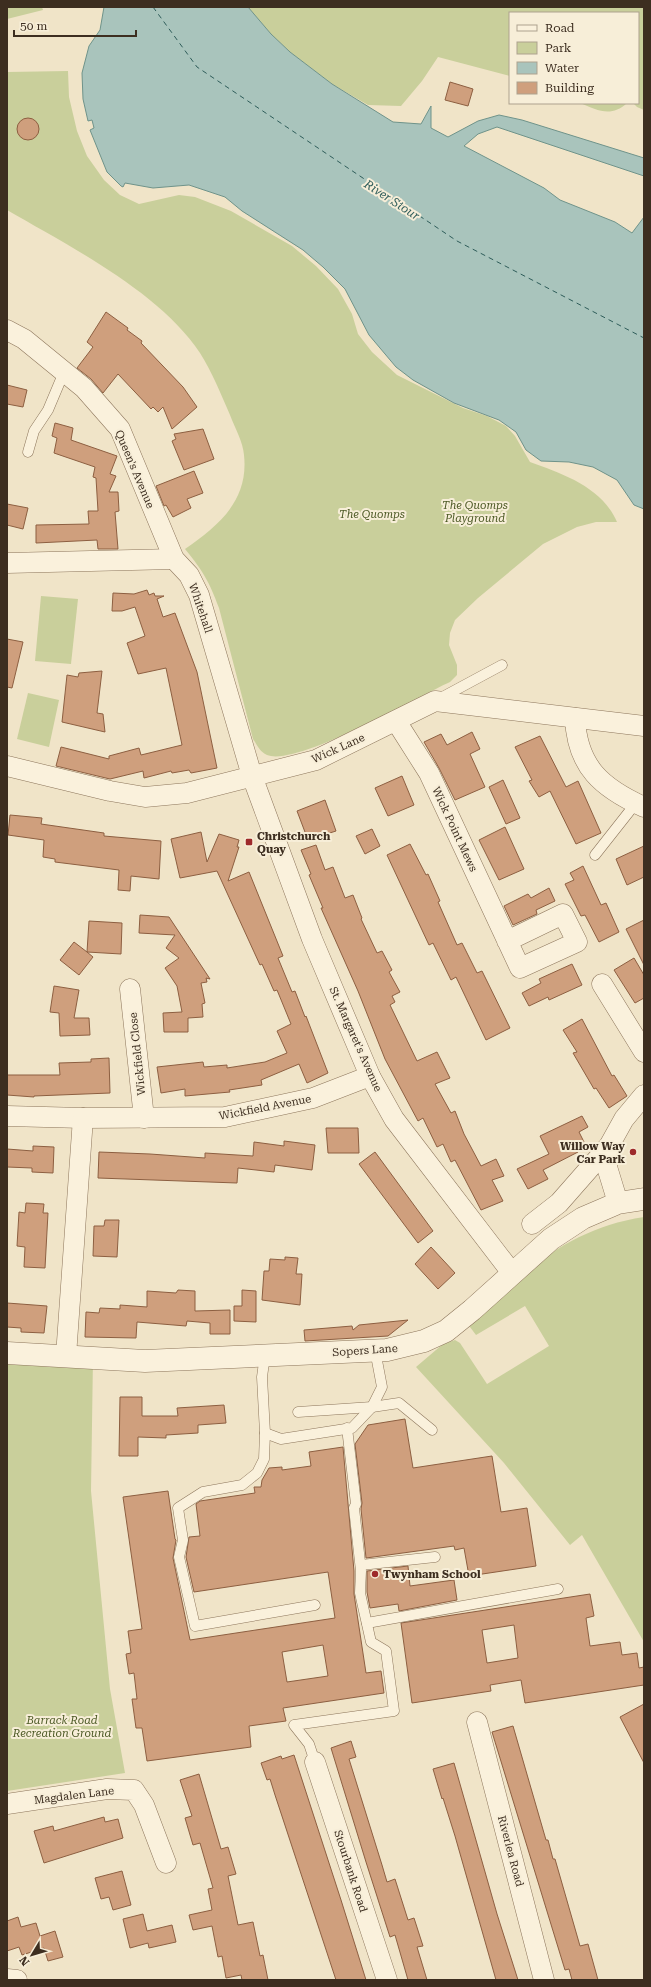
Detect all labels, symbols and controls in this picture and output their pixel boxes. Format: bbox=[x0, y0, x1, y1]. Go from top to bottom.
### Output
scale bar bbox=[14, 12, 136, 38]
legend bbox=[509, 12, 639, 104]
text: 50 m bbox=[20, 19, 47, 33]
text: Road bbox=[545, 21, 575, 35]
text: Park bbox=[545, 41, 572, 55]
text: Water bbox=[545, 61, 579, 75]
text: Building bbox=[545, 81, 594, 95]
water label: River Stour bbox=[361, 176, 422, 223]
street label: Queen's Avenue bbox=[112, 428, 157, 510]
park label: The Quomps Playground bbox=[442, 499, 508, 525]
park label: The Quomps bbox=[339, 508, 405, 521]
street label: Whitehall bbox=[186, 582, 215, 635]
street label: Wick Lane bbox=[310, 731, 367, 766]
street label: Wick Point Mews bbox=[429, 785, 480, 874]
place label: Christchurch Quay bbox=[257, 830, 331, 856]
marker: Christchurch Quay bbox=[244, 837, 254, 847]
street label: St. Margaret's Avenue bbox=[326, 985, 385, 1094]
street label: Wickfield Close bbox=[127, 1012, 148, 1096]
street label: Wickfield Avenue bbox=[218, 1092, 312, 1123]
place label: Willow Way Car Park bbox=[560, 1140, 625, 1166]
marker: Willow Way Car Park bbox=[628, 1147, 638, 1157]
street label: Sopers Lane bbox=[332, 1342, 398, 1359]
place label: Twynham School bbox=[383, 1568, 481, 1581]
marker: Twynham School bbox=[370, 1569, 380, 1579]
park label: Barrack Road Recreation Ground bbox=[12, 1714, 111, 1740]
street label: Magdalen Lane bbox=[33, 1784, 115, 1807]
street label: Riverlea Road bbox=[495, 1814, 526, 1888]
street label: Stourbank Road bbox=[331, 1828, 370, 1914]
north arrow bbox=[12, 1935, 52, 1975]
text: N bbox=[16, 1953, 32, 1968]

